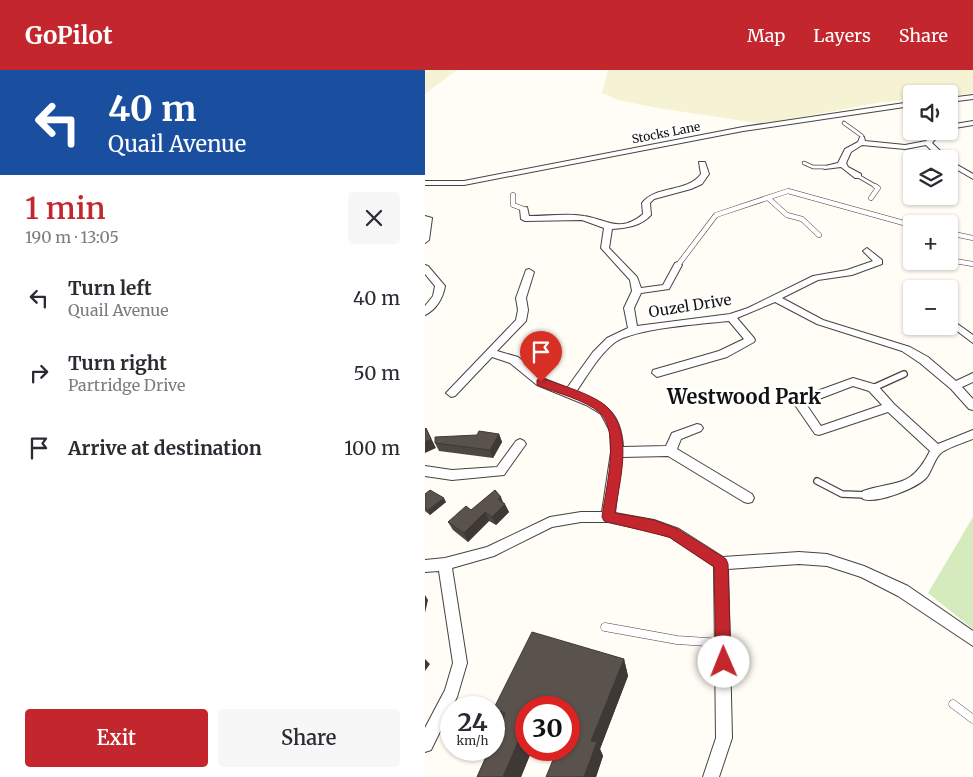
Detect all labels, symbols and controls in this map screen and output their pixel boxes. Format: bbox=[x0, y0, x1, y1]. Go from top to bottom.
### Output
text: GoPilot bbox=[25, 20, 113, 51]
text: Map bbox=[747, 24, 785, 47]
text: Layers bbox=[813, 24, 871, 47]
text: Share bbox=[899, 24, 948, 47]
map controls bbox=[903, 85, 958, 335]
button: sound bbox=[903, 85, 958, 140]
text: 40 m bbox=[108, 87, 196, 131]
icon: left bbox=[25, 90, 90, 155]
street label: Stocks Lane bbox=[630, 119, 701, 147]
text: Quail Avenue bbox=[108, 130, 246, 158]
button: layers bbox=[903, 150, 958, 205]
text: 1 min bbox=[25, 189, 106, 227]
button: close bbox=[348, 192, 400, 244]
button: + bbox=[903, 215, 958, 270]
text: 190 m · 13:05 bbox=[25, 227, 119, 247]
text: Turn left bbox=[68, 276, 152, 300]
button: − bbox=[903, 280, 958, 335]
icon: left bbox=[25, 284, 53, 312]
text: 40 m bbox=[353, 286, 400, 310]
street label: Ouzel Drive bbox=[647, 290, 733, 321]
text: Quail Avenue bbox=[68, 300, 169, 320]
pin bbox=[520, 331, 562, 382]
icon: arrive bbox=[527, 338, 555, 366]
text: Turn right bbox=[68, 351, 167, 375]
icon: right bbox=[25, 359, 53, 387]
text: 50 m bbox=[354, 361, 400, 385]
text: Partridge Drive bbox=[68, 375, 185, 395]
district label: Westwood Park bbox=[666, 384, 821, 409]
icon: arrive bbox=[25, 434, 53, 462]
text: Arrive at destination bbox=[68, 436, 262, 460]
text: 100 m bbox=[344, 436, 400, 460]
position arrow bbox=[697, 635, 749, 687]
speed limit sign: 30 bbox=[515, 696, 580, 761]
text: 24 bbox=[457, 706, 488, 738]
button: Exit bbox=[25, 709, 208, 767]
button: Share bbox=[218, 709, 400, 767]
text: km/h bbox=[457, 733, 488, 748]

